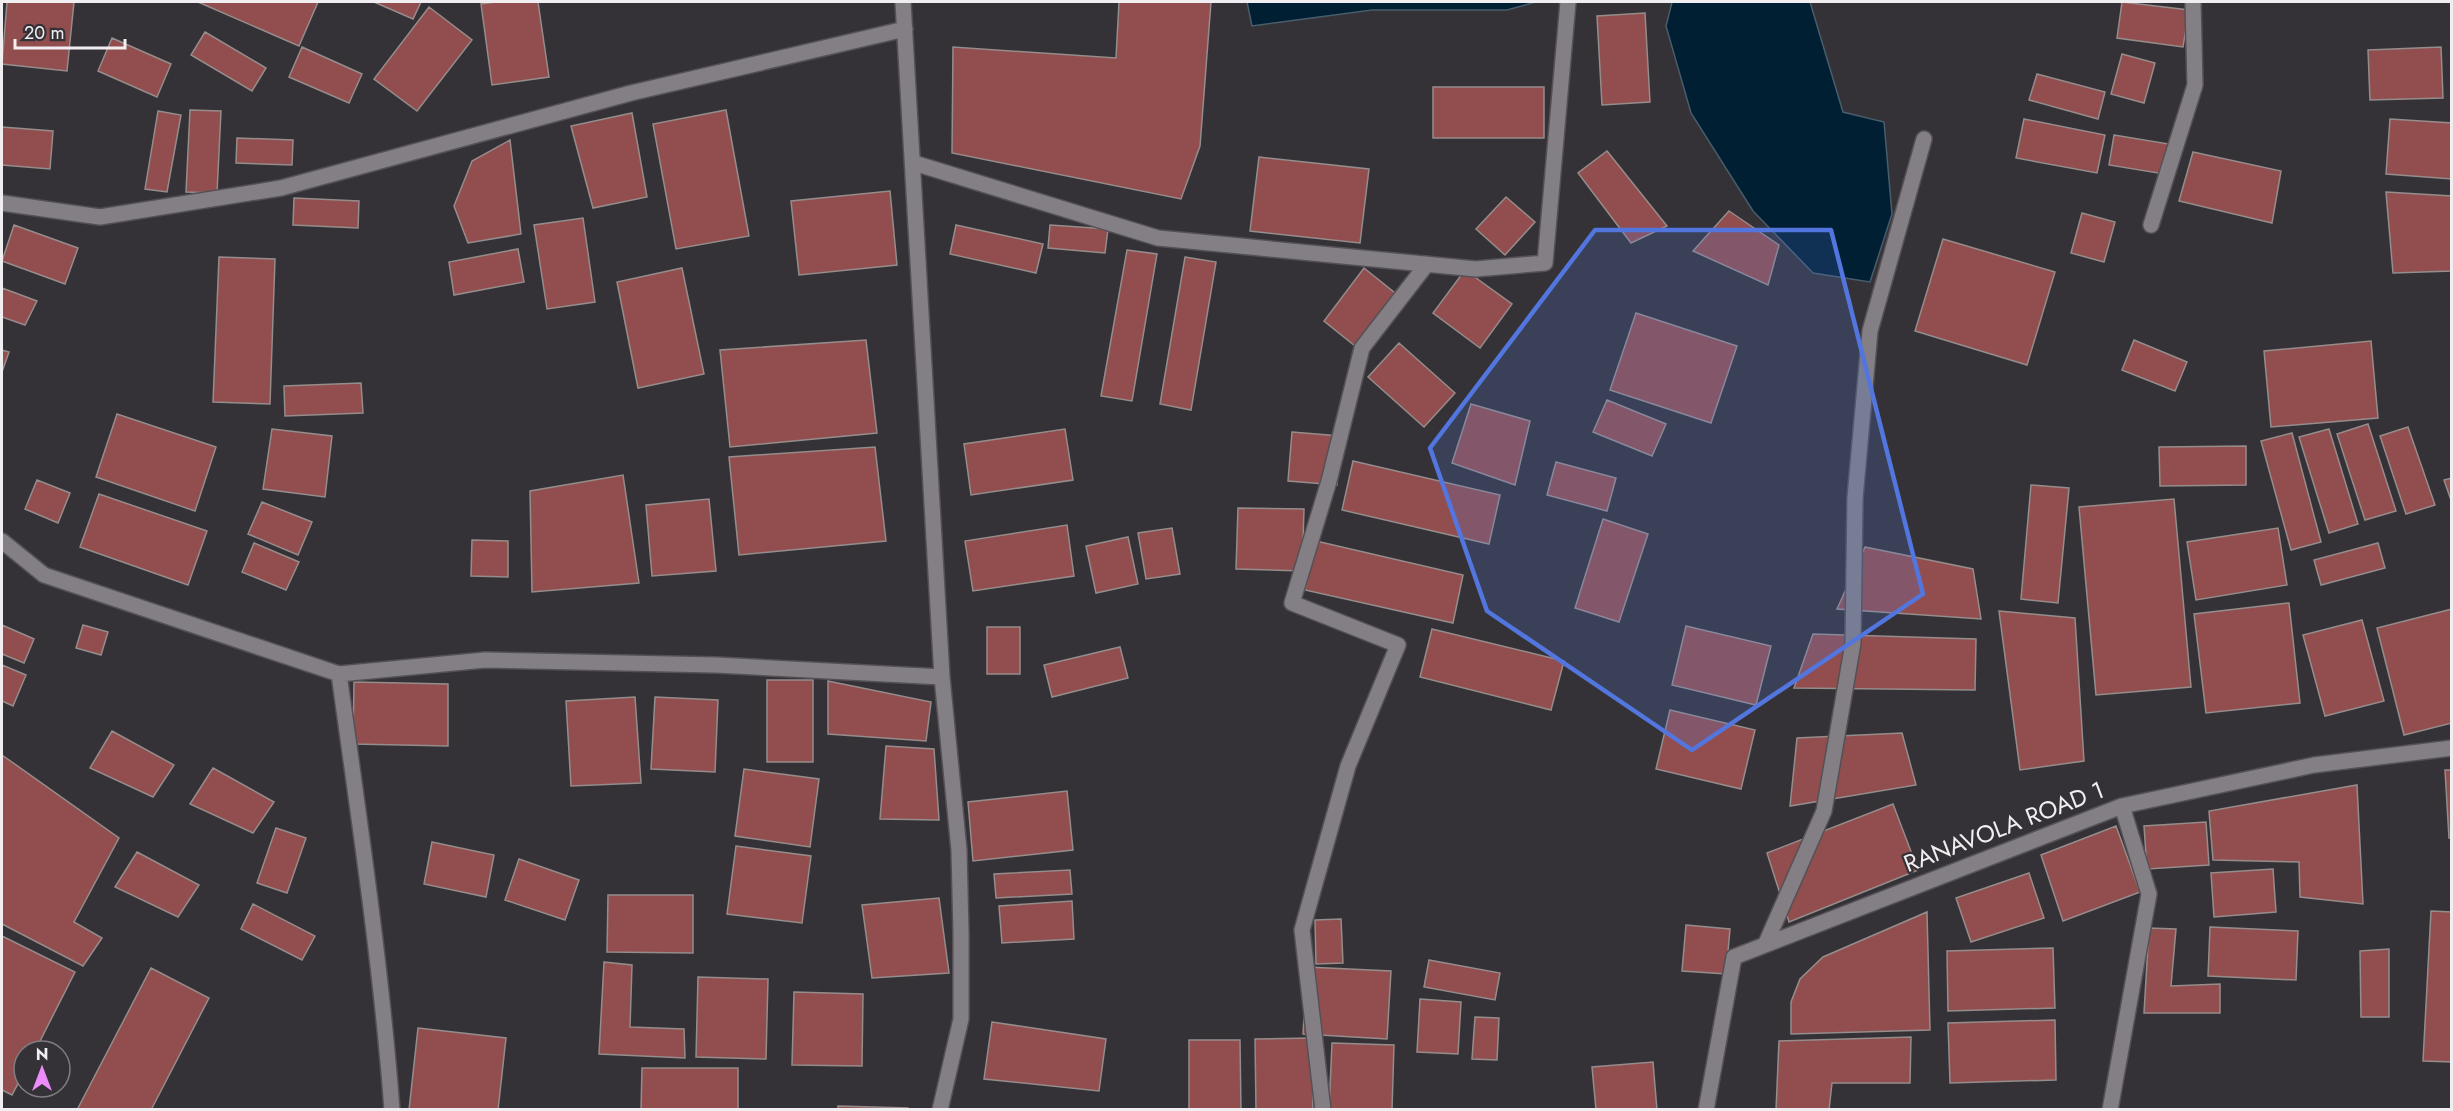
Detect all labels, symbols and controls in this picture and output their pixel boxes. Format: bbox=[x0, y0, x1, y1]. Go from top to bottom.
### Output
scale bar bbox=[15, 12, 124, 50]
text: 20 m bbox=[24, 20, 64, 46]
street label: RANAVOLA ROAD 1 bbox=[1899, 772, 2109, 881]
north arrow bbox=[12, 1039, 72, 1099]
text: N bbox=[36, 1043, 48, 1066]

